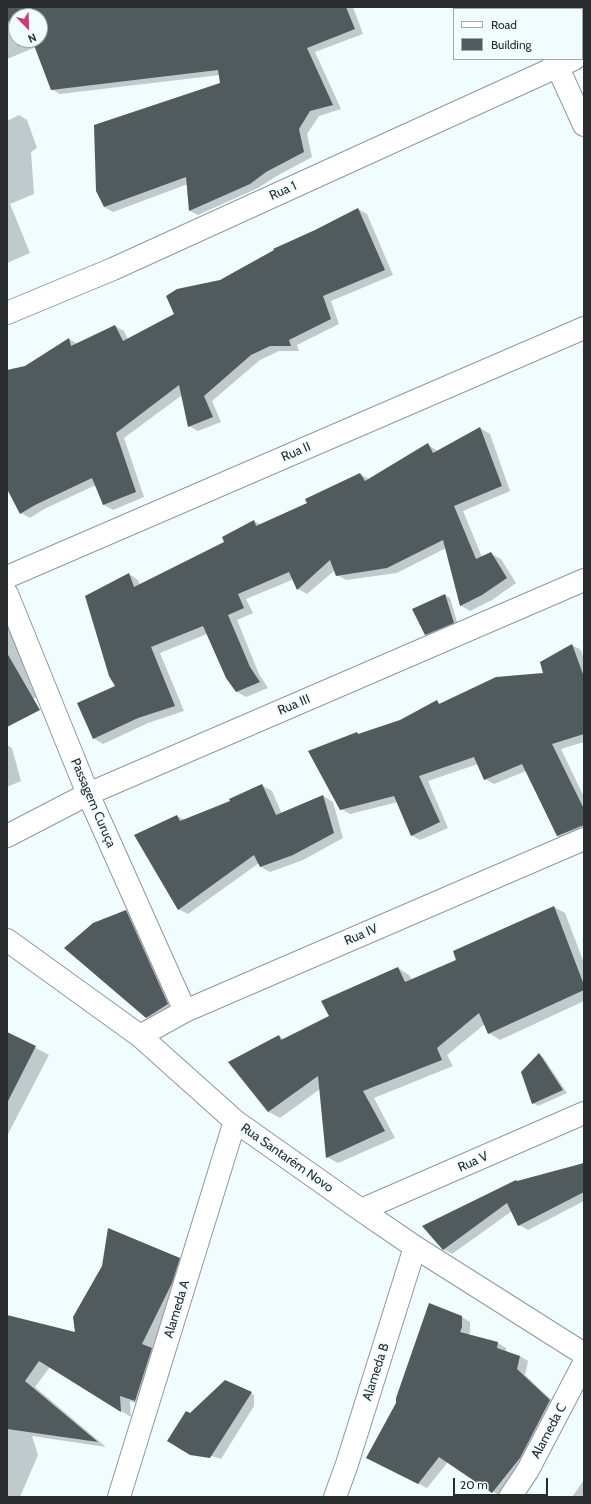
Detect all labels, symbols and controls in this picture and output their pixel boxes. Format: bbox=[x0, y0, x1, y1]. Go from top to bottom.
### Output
north arrow bbox=[8, 8, 48, 48]
legend bbox=[453, 8, 583, 60]
text: Road bbox=[491, 17, 517, 32]
text: N bbox=[26, 30, 39, 46]
text: Building bbox=[491, 37, 532, 52]
street label: Rua 1 bbox=[267, 178, 299, 204]
street label: Rua II bbox=[279, 439, 313, 465]
street label: Rua III bbox=[275, 691, 313, 719]
street label: Passagem Curuça bbox=[67, 756, 119, 850]
street label: Rua IV bbox=[342, 921, 380, 949]
street label: Rua Santarém Novo bbox=[238, 1120, 336, 1196]
street label: Rua V bbox=[455, 1148, 491, 1176]
street label: Alameda A bbox=[161, 1278, 193, 1340]
street label: Alameda B bbox=[359, 1341, 393, 1403]
street label: Alameda C bbox=[528, 1401, 570, 1461]
scale bar bbox=[455, 1470, 550, 1496]
text: 20 m bbox=[460, 1477, 488, 1492]

